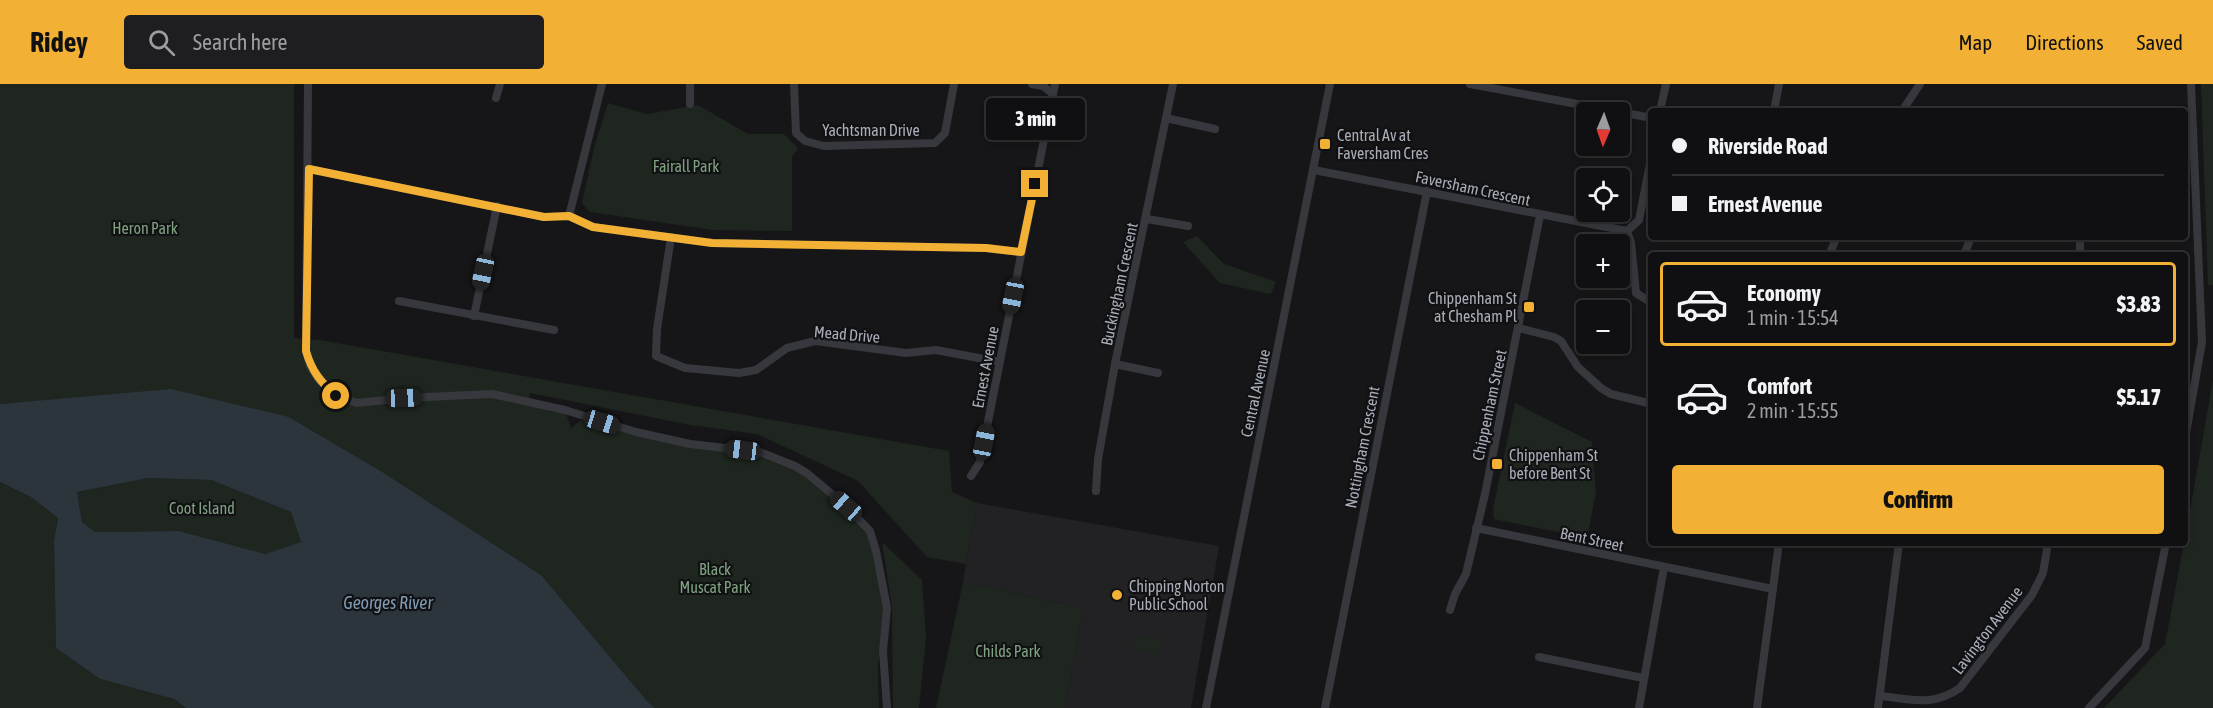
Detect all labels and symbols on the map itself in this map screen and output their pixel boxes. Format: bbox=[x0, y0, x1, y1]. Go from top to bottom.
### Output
callout: 3 min bbox=[986, 97, 1084, 139]
north arrow bbox=[1576, 102, 1630, 156]
street label: Yachtsman Drive bbox=[822, 121, 920, 139]
place label: Central Av at Faversham Cres bbox=[1337, 126, 1429, 162]
marker: Central Av at Faversham Cres bbox=[1318, 137, 1332, 151]
park label: Fairall Park bbox=[653, 157, 719, 175]
street label: Faversham Crescent bbox=[1414, 167, 1532, 209]
route end bbox=[1021, 170, 1048, 197]
park label: Heron Park bbox=[112, 219, 178, 237]
street label: Buckingham Crescent bbox=[1097, 220, 1142, 347]
car bbox=[470, 253, 496, 291]
car bbox=[1001, 277, 1025, 315]
place label: Chippenham St at Chesham Pl bbox=[1428, 289, 1518, 325]
marker: Chippenham St at Chesham Pl bbox=[1522, 300, 1536, 314]
street label: Mead Drive bbox=[813, 322, 881, 346]
street label: Ernest Avenue bbox=[968, 324, 1002, 410]
street label: Central Avenue bbox=[1237, 347, 1273, 439]
street label: Chippenham Street bbox=[1468, 348, 1511, 462]
route start bbox=[322, 382, 349, 409]
street label: Nottingham Crescent bbox=[1341, 384, 1384, 510]
car bbox=[386, 388, 422, 408]
car bbox=[582, 408, 622, 436]
car bbox=[972, 423, 996, 461]
car bbox=[724, 439, 762, 461]
place label: Chippenham St before Bent St bbox=[1509, 446, 1598, 482]
marker: Chippenham St before Bent St bbox=[1490, 457, 1504, 471]
car bbox=[827, 487, 865, 525]
park label: Coot Island bbox=[169, 499, 235, 517]
street label: Bent Street bbox=[1559, 523, 1626, 555]
park label: Black Muscat Park bbox=[680, 560, 750, 596]
place label: Chipping Norton Public School bbox=[1129, 577, 1225, 613]
street label: Lavington Avenue bbox=[1948, 583, 2027, 678]
marker: Chipping Norton Public School bbox=[1110, 588, 1124, 602]
water label: Georges River bbox=[343, 592, 433, 613]
park label: Childs Park bbox=[976, 642, 1040, 660]

